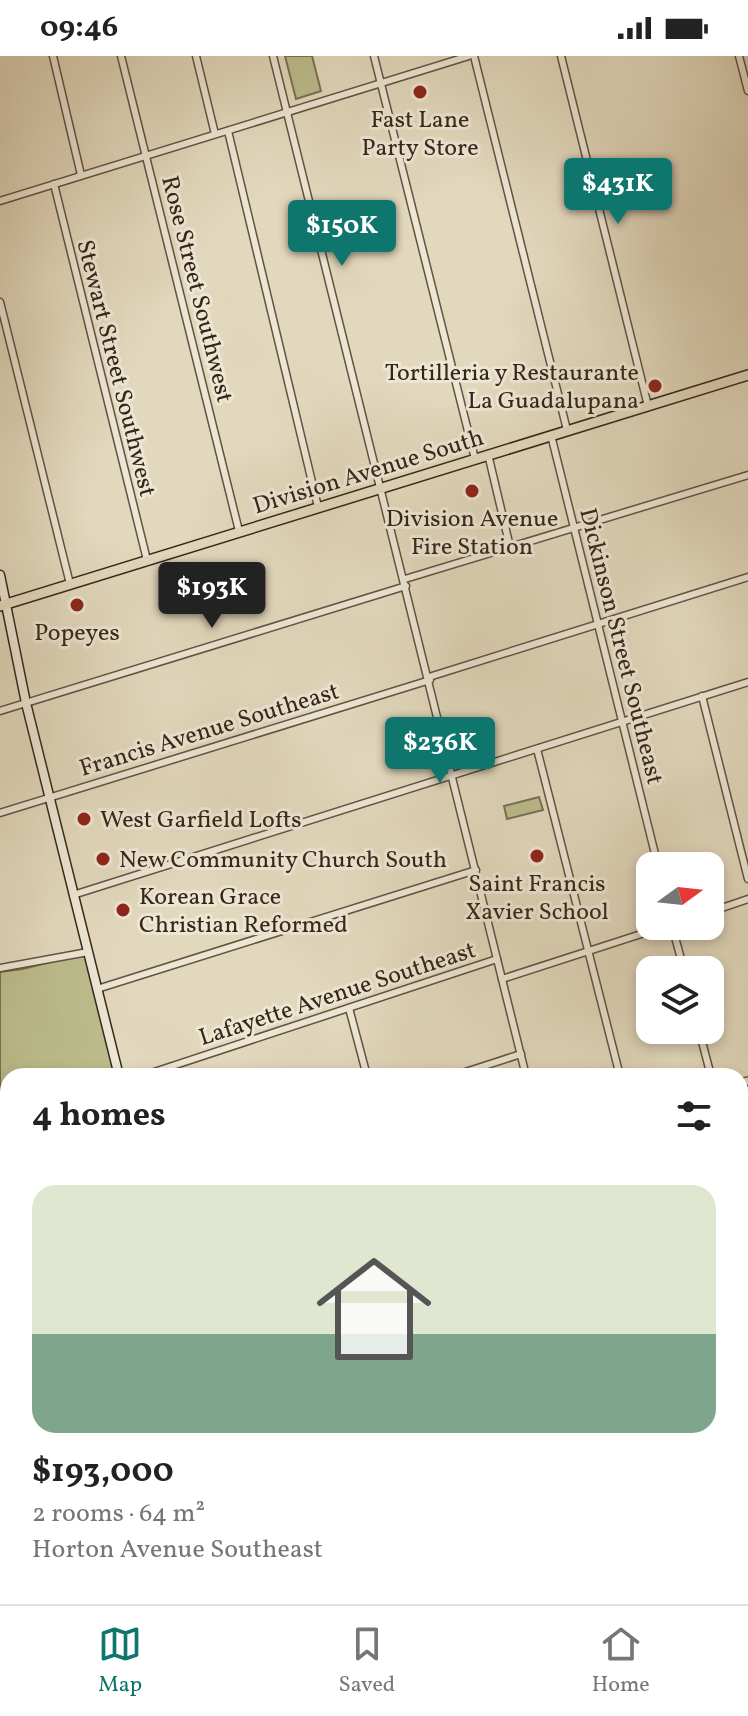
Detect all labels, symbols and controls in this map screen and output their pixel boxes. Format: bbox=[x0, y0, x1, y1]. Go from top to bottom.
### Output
text: 09:46 bbox=[40, 7, 118, 49]
marker: Fast Lane Party Store bbox=[411, 83, 429, 101]
place label: Fast Lane Party Store bbox=[361, 104, 479, 166]
pin: $431K bbox=[562, 158, 674, 226]
text: $431K bbox=[582, 166, 654, 202]
street label: Rose Street Southwest bbox=[151, 173, 241, 406]
pin: $150K bbox=[286, 200, 398, 268]
text: $150K bbox=[306, 208, 378, 244]
street label: Stewart Street Southwest bbox=[67, 236, 163, 501]
place label: Tortilleria y Restaurante La Guadalupana bbox=[385, 357, 639, 419]
marker: Tortilleria y Restaurante La Guadalupana bbox=[646, 377, 664, 395]
street label: Division Avenue South bbox=[249, 422, 488, 524]
marker: Division Avenue Fire Station bbox=[463, 482, 481, 500]
place label: Division Avenue Fire Station bbox=[386, 503, 558, 565]
street label: Dickinson Street Southeast bbox=[569, 505, 671, 788]
pin: $193K bbox=[156, 562, 268, 630]
text: $193K bbox=[176, 570, 248, 606]
marker: Popeyes bbox=[68, 596, 86, 614]
place label: Popeyes bbox=[34, 617, 120, 651]
street label: Francis Avenue Southeast bbox=[76, 675, 344, 787]
pin: $236K bbox=[384, 717, 496, 785]
text: $236K bbox=[403, 725, 477, 761]
place label: West Garfield Lofts bbox=[100, 804, 302, 838]
marker: West Garfield Lofts bbox=[75, 810, 93, 828]
place label: New Community Church South bbox=[119, 844, 447, 878]
marker: Saint Francis Xavier School bbox=[528, 847, 546, 865]
marker: New Community Church South bbox=[94, 850, 112, 868]
north arrow bbox=[636, 852, 724, 940]
map controls bbox=[636, 852, 724, 1044]
place label: Saint Francis Xavier School bbox=[465, 868, 609, 930]
place label: Korean Grace Christian Reformed bbox=[139, 881, 348, 943]
marker: Korean Grace Christian Reformed bbox=[114, 901, 132, 919]
street label: Lafayette Avenue Southeast bbox=[195, 934, 480, 1056]
button: layers bbox=[636, 956, 724, 1044]
text: 4 homes bbox=[32, 1093, 166, 1140]
icon: filters bbox=[672, 1094, 716, 1138]
icon: home bbox=[302, 1237, 446, 1381]
text: $193,000 bbox=[32, 1449, 174, 1496]
text: 2 rooms · 64 m² bbox=[32, 1496, 205, 1532]
text: Horton Avenue Southeast bbox=[32, 1532, 323, 1568]
tab: Map bbox=[98, 1622, 142, 1701]
tab: Saved bbox=[339, 1622, 395, 1701]
tab: Home bbox=[592, 1622, 650, 1701]

